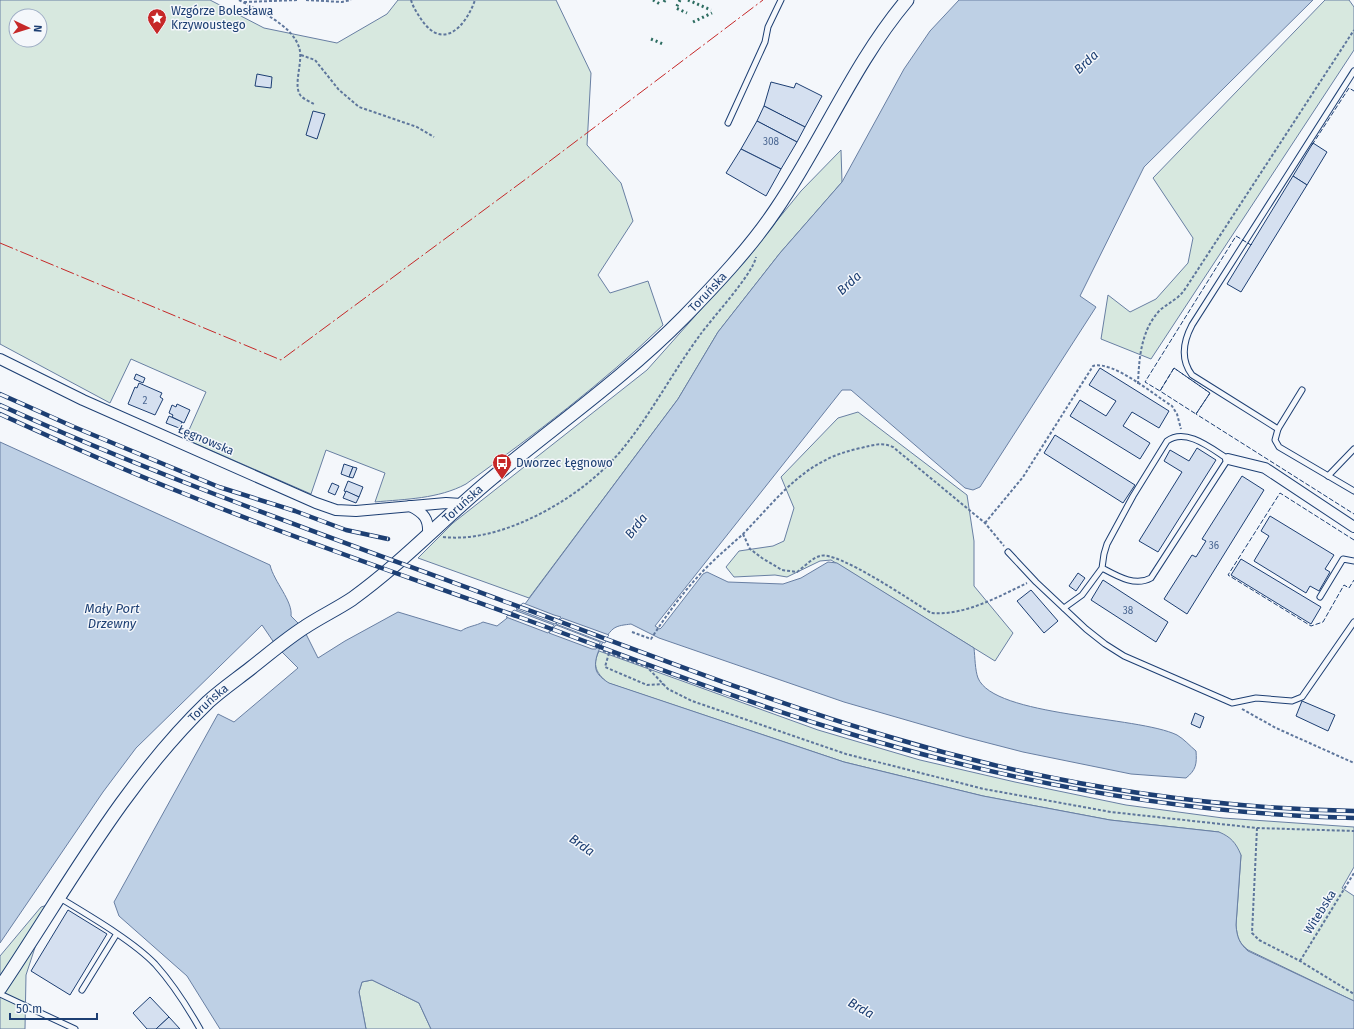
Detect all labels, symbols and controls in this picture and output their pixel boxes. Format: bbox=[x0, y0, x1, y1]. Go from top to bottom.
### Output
place label: Wzgórze Bolesława Krzywoustego bbox=[171, 4, 273, 32]
place icon: Wzgórze Bolesława Krzywoustego bbox=[146, 7, 168, 35]
north arrow bbox=[8, 8, 48, 48]
text: N bbox=[31, 25, 44, 33]
water label: Brda bbox=[1071, 47, 1101, 77]
house number: 308 bbox=[763, 136, 780, 148]
water label: Brda bbox=[834, 268, 864, 298]
street label: Toruńska bbox=[686, 269, 730, 315]
house number: 2 bbox=[143, 395, 148, 407]
street label: Łęgnowska bbox=[176, 422, 236, 458]
bus stop icon: Dworzec Łęgnowo bbox=[491, 452, 513, 480]
place label: Dworzec Łęgnowo bbox=[516, 456, 613, 470]
street label: Toruńska bbox=[440, 482, 486, 525]
water label: Brda bbox=[622, 511, 650, 541]
house number: 36 bbox=[1209, 540, 1219, 552]
water label: Mały Port Drzewny bbox=[84, 601, 140, 631]
house number: 38 bbox=[1123, 605, 1134, 617]
street label: Toruńska bbox=[185, 681, 231, 725]
water label: Brda bbox=[566, 831, 598, 859]
street label: Witebska bbox=[1301, 887, 1339, 937]
scale bar bbox=[10, 995, 97, 1021]
water label: Brda bbox=[845, 995, 877, 1021]
text: 50 m bbox=[16, 1002, 42, 1016]

